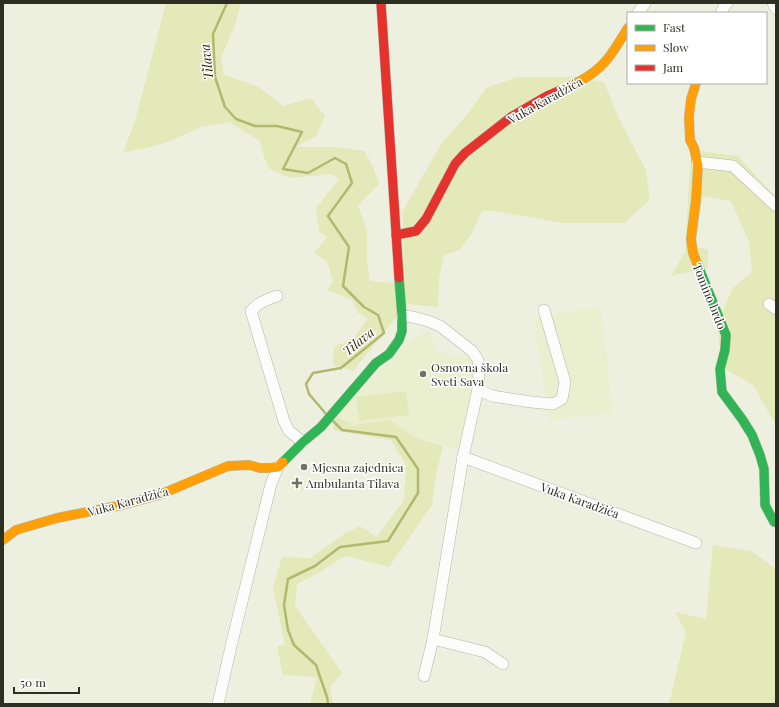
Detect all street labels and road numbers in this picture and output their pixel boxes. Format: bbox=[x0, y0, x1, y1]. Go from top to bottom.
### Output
street label: Vuka Karadžića bbox=[504, 73, 585, 128]
street label: Tomino brdo bbox=[690, 261, 731, 332]
street label: Vuka Karadžića bbox=[537, 478, 622, 522]
street label: Vuka Karadžića bbox=[85, 483, 170, 520]

